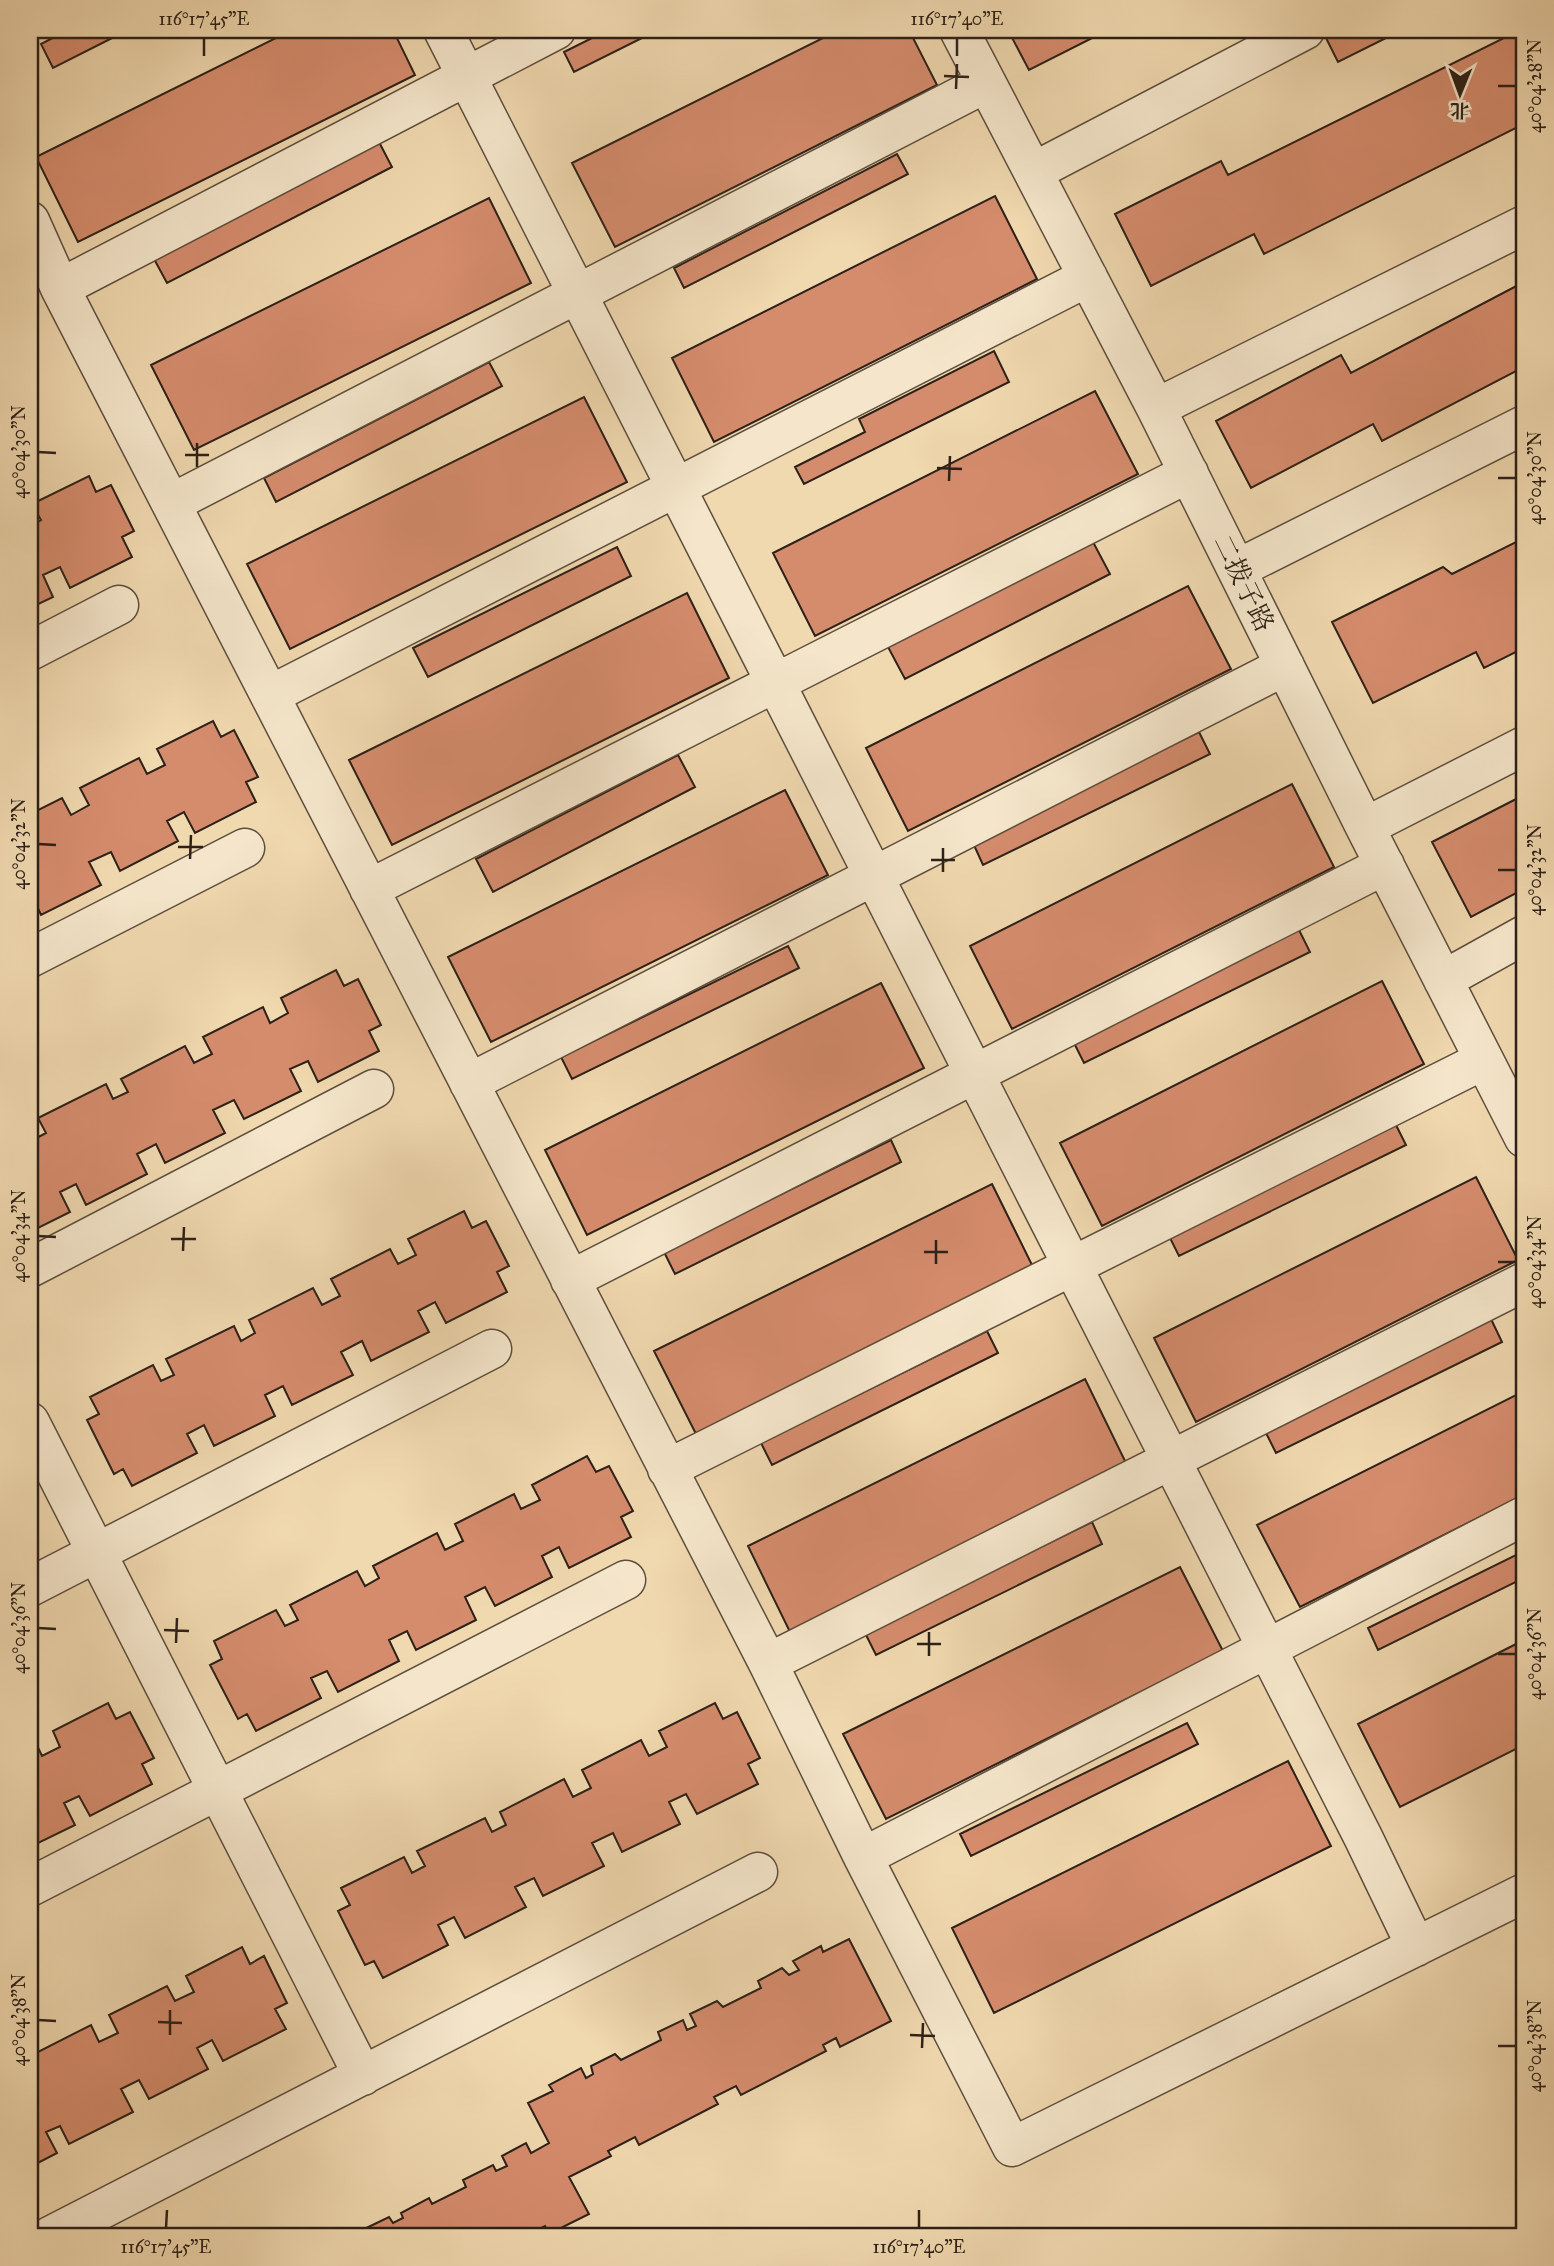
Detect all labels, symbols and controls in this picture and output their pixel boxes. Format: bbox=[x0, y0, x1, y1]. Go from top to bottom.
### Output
text: 116°17'45"E bbox=[159, 8, 249, 30]
text: 116°17'40"E bbox=[911, 8, 1004, 30]
text: 40°04'28"N bbox=[1524, 39, 1546, 133]
north arrow bbox=[1424, 60, 1494, 130]
text: 北 bbox=[1450, 99, 1469, 122]
text: 40°04'30"N bbox=[8, 405, 30, 499]
text: 40°04'30"N bbox=[1524, 431, 1546, 525]
street label: 二拨子路 bbox=[1207, 529, 1281, 637]
text: 40°04'32"N bbox=[8, 798, 30, 890]
text: 40°04'32"N bbox=[1524, 824, 1546, 916]
text: 40°04'34"N bbox=[8, 1190, 30, 1282]
text: 40°04'34"N bbox=[1524, 1216, 1546, 1308]
text: 40°04'36"N bbox=[8, 1582, 30, 1674]
text: 40°04'36"N bbox=[1524, 1608, 1546, 1700]
text: 40°04'38"N bbox=[8, 1974, 30, 2066]
text: 40°04'38"N bbox=[1524, 2000, 1546, 2092]
text: 116°17'45"E bbox=[121, 2236, 211, 2258]
text: 116°17'40"E bbox=[873, 2236, 966, 2258]

